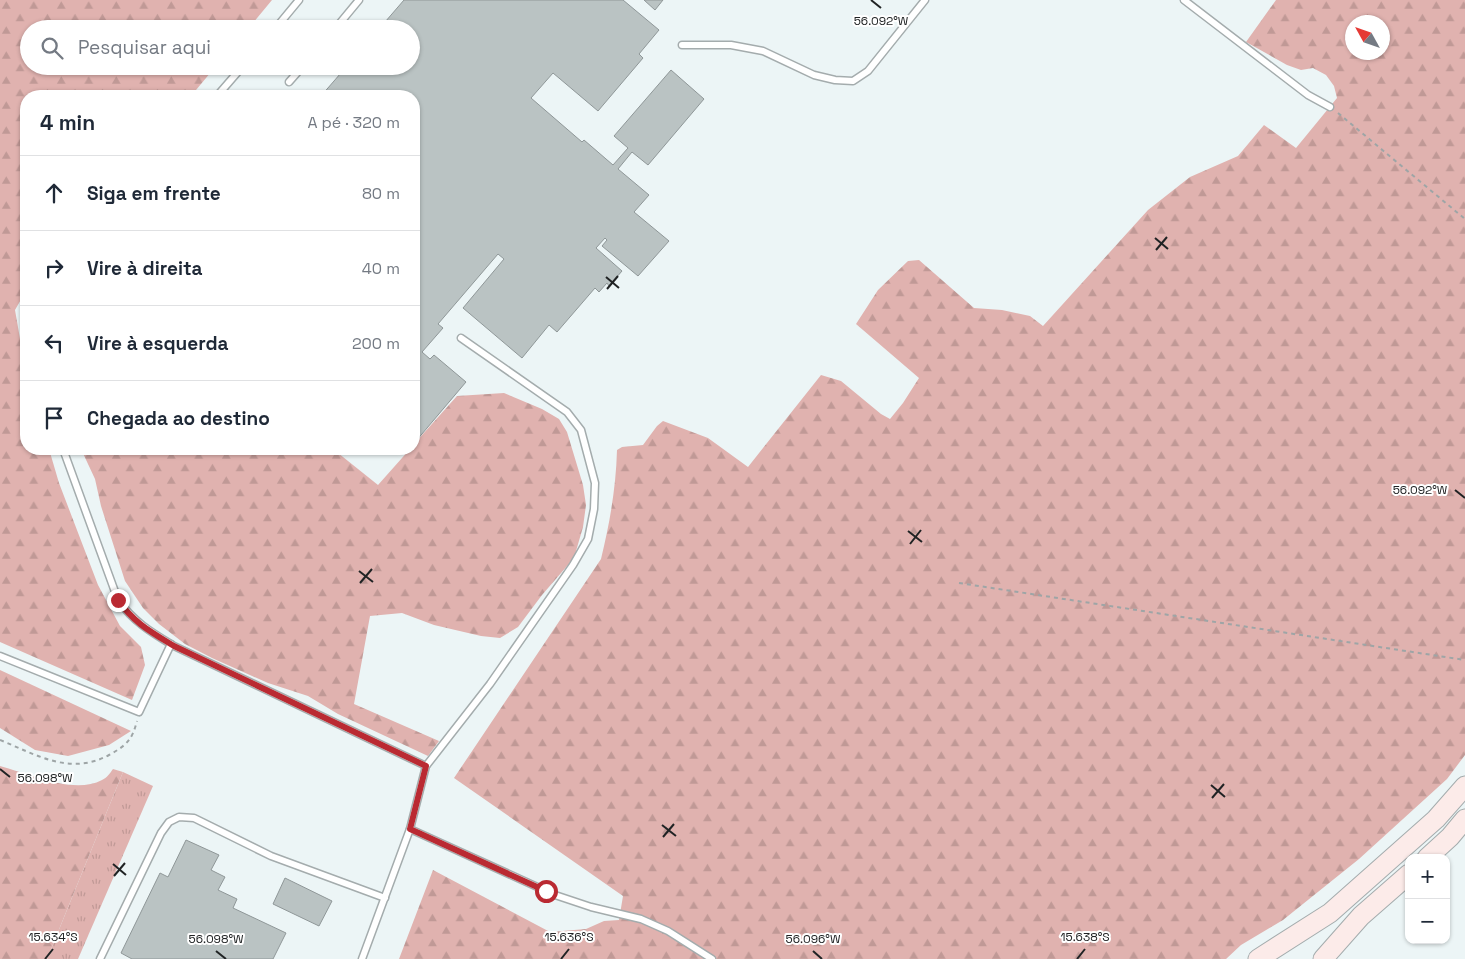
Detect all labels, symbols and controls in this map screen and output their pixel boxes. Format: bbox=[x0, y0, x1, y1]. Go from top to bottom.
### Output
text: 56.092°W bbox=[854, 13, 909, 29]
north arrow bbox=[1345, 15, 1390, 60]
search box bbox=[20, 20, 420, 75]
icon: search bbox=[38, 34, 66, 62]
text: Pesquisar aqui bbox=[78, 35, 211, 60]
text: 4 min bbox=[40, 109, 95, 136]
text: A pé · 320 m bbox=[308, 112, 400, 133]
icon: ahead bbox=[40, 179, 68, 207]
text: Siga em frente bbox=[87, 181, 221, 206]
text: 80 m bbox=[362, 183, 400, 204]
icon: right bbox=[40, 254, 68, 282]
text: Vire à direita bbox=[87, 256, 203, 281]
text: 40 m bbox=[362, 258, 400, 279]
icon: left bbox=[40, 329, 68, 357]
text: Vire à esquerda bbox=[87, 331, 229, 356]
text: 200 m bbox=[352, 333, 400, 354]
icon: arrive bbox=[40, 404, 68, 432]
text: Chegada ao destino bbox=[87, 406, 270, 431]
text: 56.092°W bbox=[1393, 482, 1448, 498]
route end bbox=[107, 589, 130, 612]
text: 56.098°W bbox=[18, 770, 73, 786]
map controls bbox=[1405, 854, 1450, 944]
button: + bbox=[1405, 854, 1450, 899]
route start bbox=[535, 880, 558, 903]
button: − bbox=[1405, 899, 1450, 944]
text: 15.634°S bbox=[28, 929, 78, 945]
text: 15.636°S bbox=[544, 929, 594, 945]
text: 15.638°S bbox=[1060, 929, 1110, 945]
text: 56.098°W bbox=[189, 931, 244, 947]
text: 56.096°W bbox=[786, 931, 841, 947]

